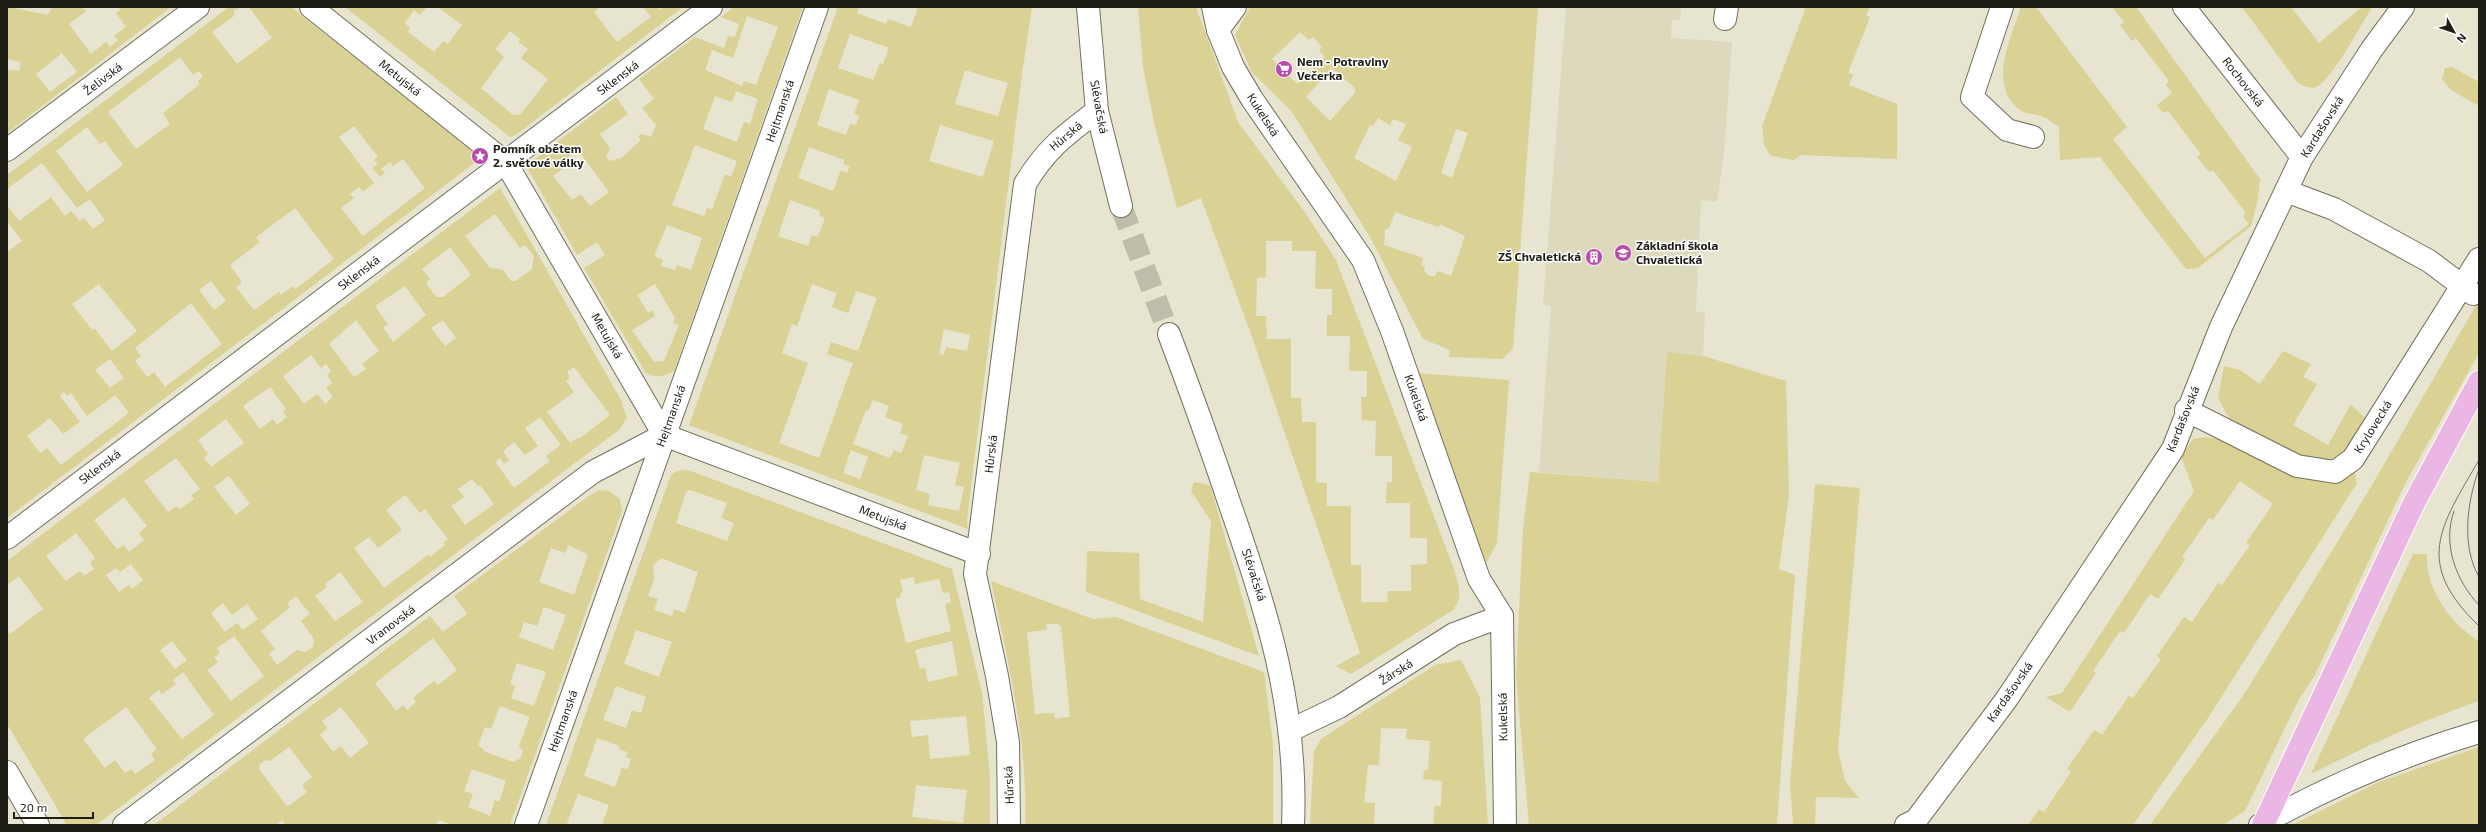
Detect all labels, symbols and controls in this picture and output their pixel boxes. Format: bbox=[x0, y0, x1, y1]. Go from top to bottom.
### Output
north arrow bbox=[2434, 12, 2474, 52]
text: N bbox=[2454, 32, 2470, 46]
place label: Nem - Potraviny Večerka bbox=[1297, 54, 1389, 82]
street label: Rochovská bbox=[2220, 54, 2267, 109]
street label: Metujská bbox=[376, 56, 425, 99]
street label: Sklenská bbox=[594, 57, 641, 97]
street label: Želivská bbox=[80, 59, 125, 97]
supermarket icon: Nem - Potraviny Večerka bbox=[1274, 59, 1294, 79]
street label: Hejtmanská bbox=[762, 78, 797, 144]
street label: Slévačská bbox=[1088, 79, 1112, 135]
street label: Kukelská bbox=[1245, 90, 1283, 139]
street label: Kardašovská bbox=[2297, 93, 2346, 160]
street label: Hůrská bbox=[1046, 118, 1085, 153]
place label: Pomník obětem 2. světové války bbox=[493, 141, 584, 170]
place icon: Pomník obětem 2. světové války bbox=[470, 146, 490, 166]
place label: Základní škola Chvaletická bbox=[1636, 238, 1719, 266]
school or university icon: Základní škola Chvaletická bbox=[1613, 243, 1633, 263]
building icon: ZŠ Chvaletická bbox=[1584, 247, 1604, 267]
place label: ZŠ Chvaletická bbox=[1498, 249, 1581, 263]
street label: Sklenská bbox=[335, 252, 382, 292]
street label: Metujská bbox=[588, 310, 626, 361]
street label: Kukelská bbox=[1402, 372, 1431, 423]
street label: Hejtmanská bbox=[652, 383, 689, 449]
street label: Kardašovská bbox=[2163, 384, 2202, 454]
street label: Krylovecká bbox=[2350, 397, 2394, 456]
street label: Hůrská bbox=[981, 434, 999, 474]
street label: Sklenská bbox=[76, 446, 123, 486]
street label: Metujská bbox=[857, 502, 909, 534]
street label: Slévačská bbox=[1240, 547, 1270, 603]
street label: Vranovská bbox=[363, 601, 417, 647]
street label: Žárská bbox=[1376, 655, 1415, 687]
street label: Kardašovská bbox=[1983, 659, 2035, 724]
street label: Hejtmanská bbox=[544, 688, 581, 754]
street label: Kukelská bbox=[1495, 693, 1509, 741]
street label: Hůrská bbox=[1000, 766, 1016, 805]
scale bar bbox=[14, 794, 93, 820]
text: 20 m bbox=[20, 800, 47, 814]

